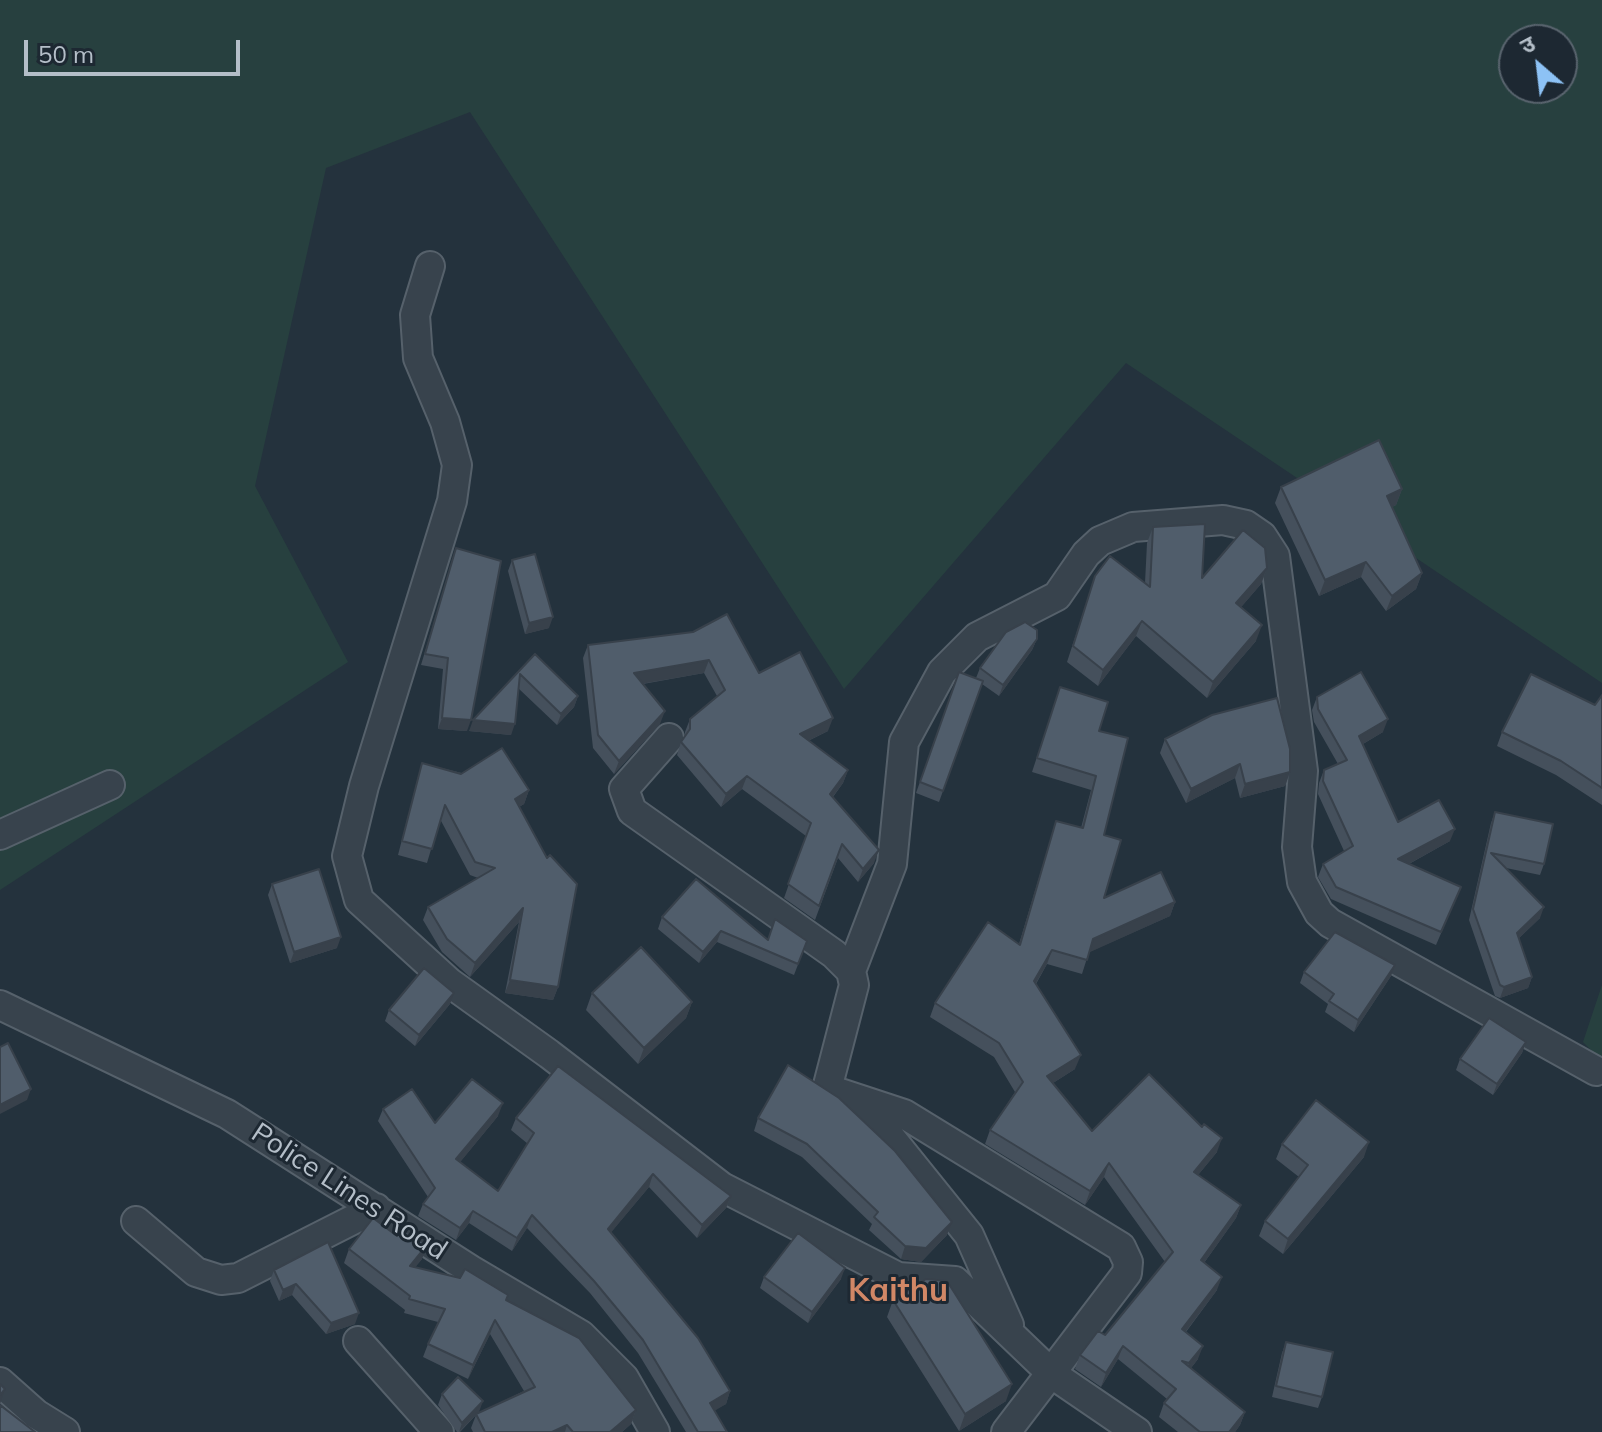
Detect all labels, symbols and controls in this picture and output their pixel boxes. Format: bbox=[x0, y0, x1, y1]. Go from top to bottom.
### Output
scale bar bbox=[28, 24, 244, 74]
north arrow bbox=[1498, 24, 1578, 104]
text: उ bbox=[1515, 29, 1540, 60]
text: 50 m bbox=[38, 39, 94, 69]
street label: Police Lines Road bbox=[245, 1116, 453, 1268]
district label: Kaithu bbox=[848, 1272, 948, 1310]

